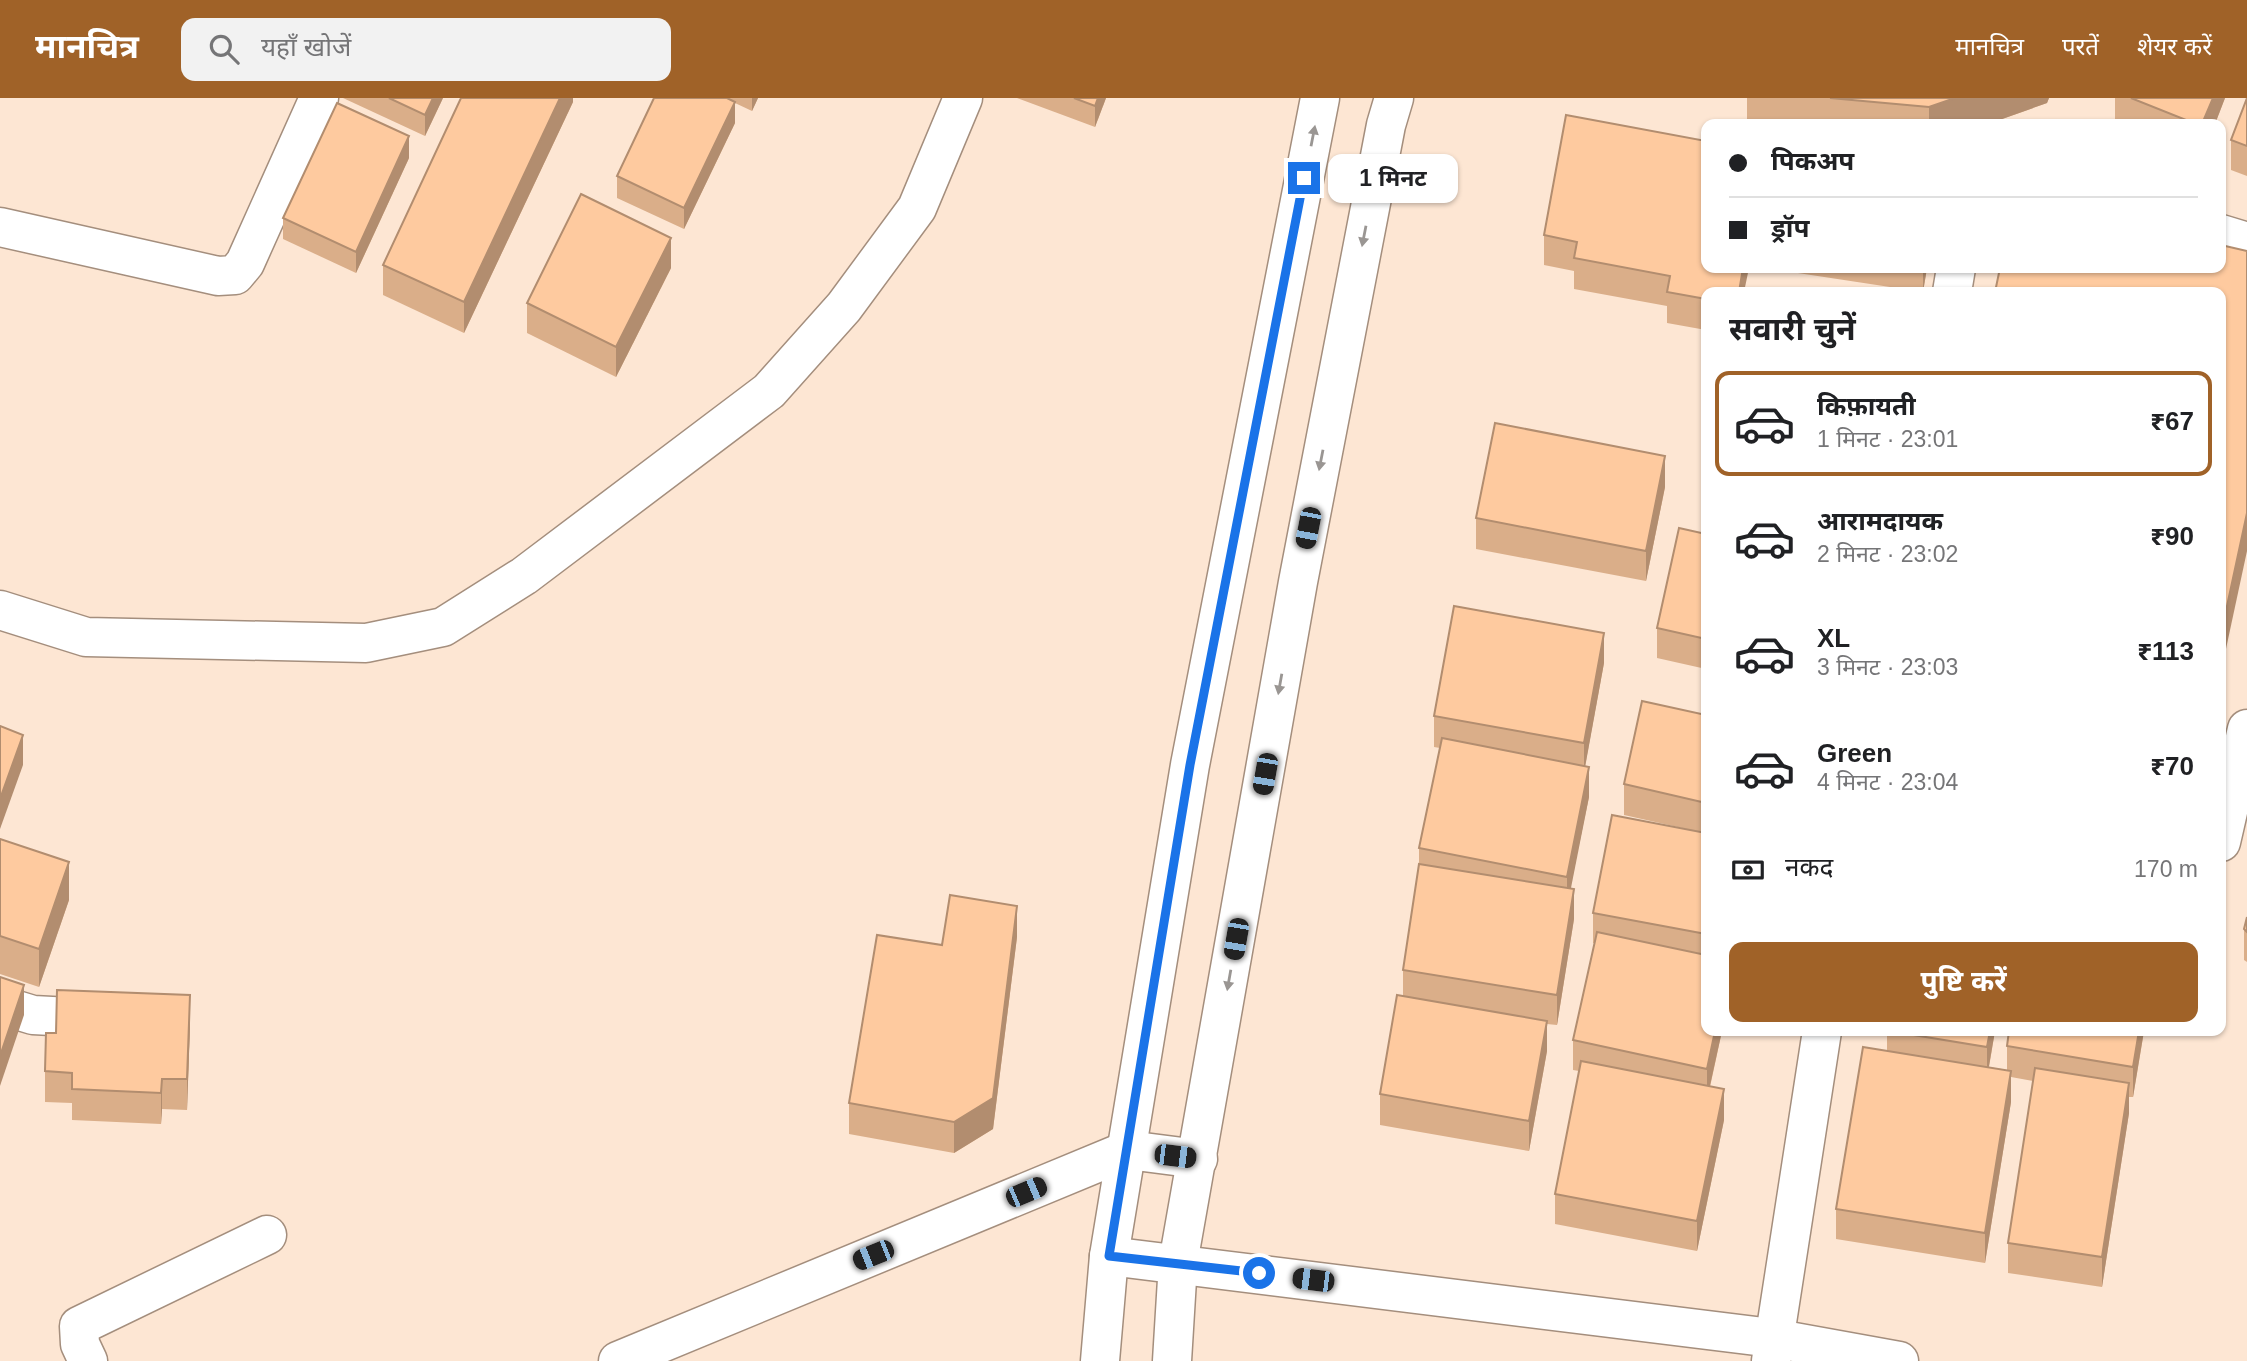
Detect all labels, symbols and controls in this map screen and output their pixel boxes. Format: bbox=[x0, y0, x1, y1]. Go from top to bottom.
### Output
search box bbox=[181, 18, 671, 81]
text: मानचित्र bbox=[35, 28, 139, 65]
icon: search bbox=[205, 30, 243, 68]
text: यहाँ खोजें bbox=[261, 32, 351, 62]
text: मानचित्र bbox=[1955, 33, 2024, 60]
text: परतें bbox=[2062, 33, 2099, 60]
text: शेयर करें bbox=[2137, 33, 2212, 60]
one-way arrow bbox=[1307, 125, 1318, 147]
text: पिकअप bbox=[1771, 146, 1854, 176]
callout: 1 मिनट bbox=[1328, 154, 1458, 202]
route end bbox=[1288, 162, 1320, 194]
text: 1 मिनट bbox=[1359, 165, 1427, 191]
text: ड्रॉप bbox=[1771, 213, 1809, 243]
one-way arrow bbox=[1359, 225, 1370, 247]
text: सवारी चुनें bbox=[1729, 311, 1856, 347]
text: किफ़ायती bbox=[1817, 391, 1916, 421]
icon: car bbox=[1733, 392, 1796, 455]
text: ₹67 bbox=[2150, 406, 2194, 436]
text: 1 मिनट · 23:01 bbox=[1817, 426, 1958, 452]
one-way arrow bbox=[1316, 449, 1327, 471]
car bbox=[1294, 505, 1323, 551]
text: आरामदायक bbox=[1817, 506, 1943, 536]
icon: car bbox=[1733, 507, 1796, 570]
text: ₹90 bbox=[2150, 521, 2194, 551]
text: 2 मिनट · 23:02 bbox=[1817, 541, 1958, 567]
icon: car bbox=[1733, 622, 1796, 685]
text: XL bbox=[1817, 623, 1850, 653]
text: ₹113 bbox=[2137, 636, 2194, 666]
text: 3 मिनट · 23:03 bbox=[1817, 654, 1958, 680]
one-way arrow bbox=[1274, 673, 1285, 695]
icon: car bbox=[1733, 737, 1796, 800]
text: Green bbox=[1817, 738, 1892, 768]
car bbox=[1252, 751, 1279, 797]
text: ₹70 bbox=[2150, 751, 2194, 781]
text: 4 मिनट · 23:04 bbox=[1817, 769, 1958, 795]
icon: cash bbox=[1729, 851, 1767, 889]
text: नकद bbox=[1785, 852, 1833, 882]
text: 170 m bbox=[2134, 856, 2198, 882]
car bbox=[1223, 916, 1250, 962]
button: पुष्टि करें bbox=[1729, 942, 2198, 1022]
one-way arrow bbox=[1223, 969, 1234, 991]
car bbox=[1153, 1143, 1198, 1169]
car bbox=[1003, 1174, 1050, 1210]
car bbox=[850, 1237, 897, 1273]
route start bbox=[1243, 1257, 1275, 1289]
car bbox=[1291, 1267, 1336, 1293]

